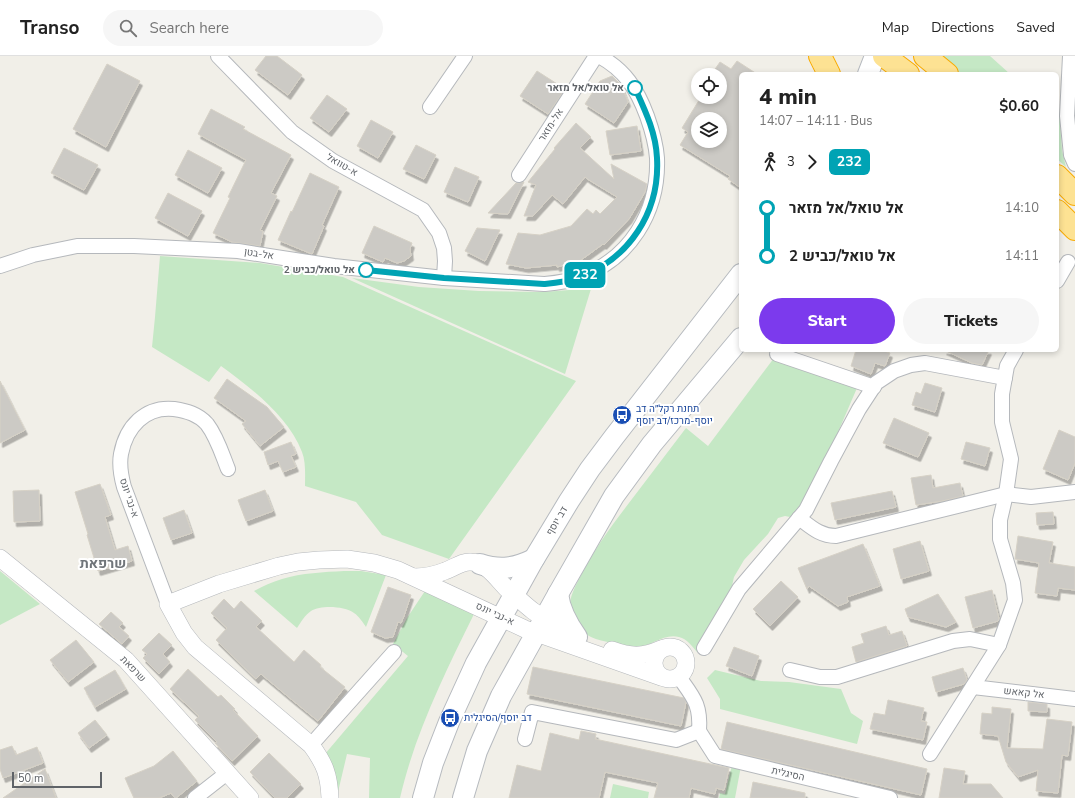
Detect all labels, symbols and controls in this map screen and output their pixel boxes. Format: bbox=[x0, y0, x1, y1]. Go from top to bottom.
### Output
search box bbox=[103, 10, 383, 46]
text: Transo bbox=[20, 15, 79, 41]
icon: search bbox=[117, 17, 139, 39]
text: Search here bbox=[149, 18, 229, 38]
text: Map bbox=[882, 18, 909, 37]
text: Directions bbox=[931, 18, 994, 37]
text: Saved bbox=[1016, 18, 1055, 37]
map controls bbox=[691, 68, 727, 148]
button: locate bbox=[691, 68, 727, 104]
marker: אל טואל/אל מזאר bbox=[627, 80, 643, 96]
place label: אל טואל/אל מזאר bbox=[547, 81, 624, 95]
text: 4 min bbox=[759, 82, 817, 112]
text: $0.60 bbox=[999, 96, 1039, 116]
street label: אל-מזאר bbox=[535, 106, 567, 144]
button: layers bbox=[691, 112, 727, 148]
text: 14:07 – 14:11 · Bus bbox=[759, 112, 873, 130]
street label: א-טוואל bbox=[324, 150, 360, 180]
icon: walk bbox=[759, 151, 781, 173]
icon: forward bbox=[801, 151, 823, 173]
text: 232 bbox=[837, 152, 862, 171]
text: 3 bbox=[787, 153, 795, 171]
text: אל טואל/אל מזאר bbox=[789, 198, 904, 218]
text: 14:10 bbox=[1005, 199, 1039, 217]
street label: אל-בטן bbox=[243, 245, 275, 263]
text: אל טואל/כביש 2 bbox=[789, 246, 896, 266]
text: 14:11 bbox=[1005, 247, 1039, 265]
marker: אל טואל/כביש 2 bbox=[358, 262, 374, 278]
line badge: 232 bbox=[562, 262, 608, 288]
place label: אל טואל/כביש 2 bbox=[284, 263, 355, 277]
text: 232 bbox=[572, 265, 598, 284]
button: Start bbox=[759, 298, 895, 344]
button: Tickets bbox=[903, 298, 1039, 344]
place label: תחנת רקל״ה דב יוסף-מרכז/דב יוסף bbox=[636, 402, 713, 428]
bus stop icon: תחנת רקל״ה דב יוסף-מרכז/דב יוסף bbox=[611, 404, 633, 426]
street label: א-נבי יונס bbox=[116, 476, 142, 520]
street label: דב יוסף bbox=[543, 504, 571, 538]
district label: שרפאת bbox=[80, 554, 126, 573]
street label: א-נבי יונס bbox=[473, 599, 517, 629]
street label: שרפאת bbox=[117, 653, 149, 685]
street label: אל קאאש bbox=[1003, 684, 1045, 702]
bus stop icon: דב יוסף/הסיגלית bbox=[439, 707, 461, 729]
place label: דב יוסף/הסיגלית bbox=[464, 711, 532, 725]
street label: הסיגלית bbox=[770, 763, 806, 785]
scale bar bbox=[12, 770, 102, 789]
text: 50 m bbox=[18, 771, 43, 786]

